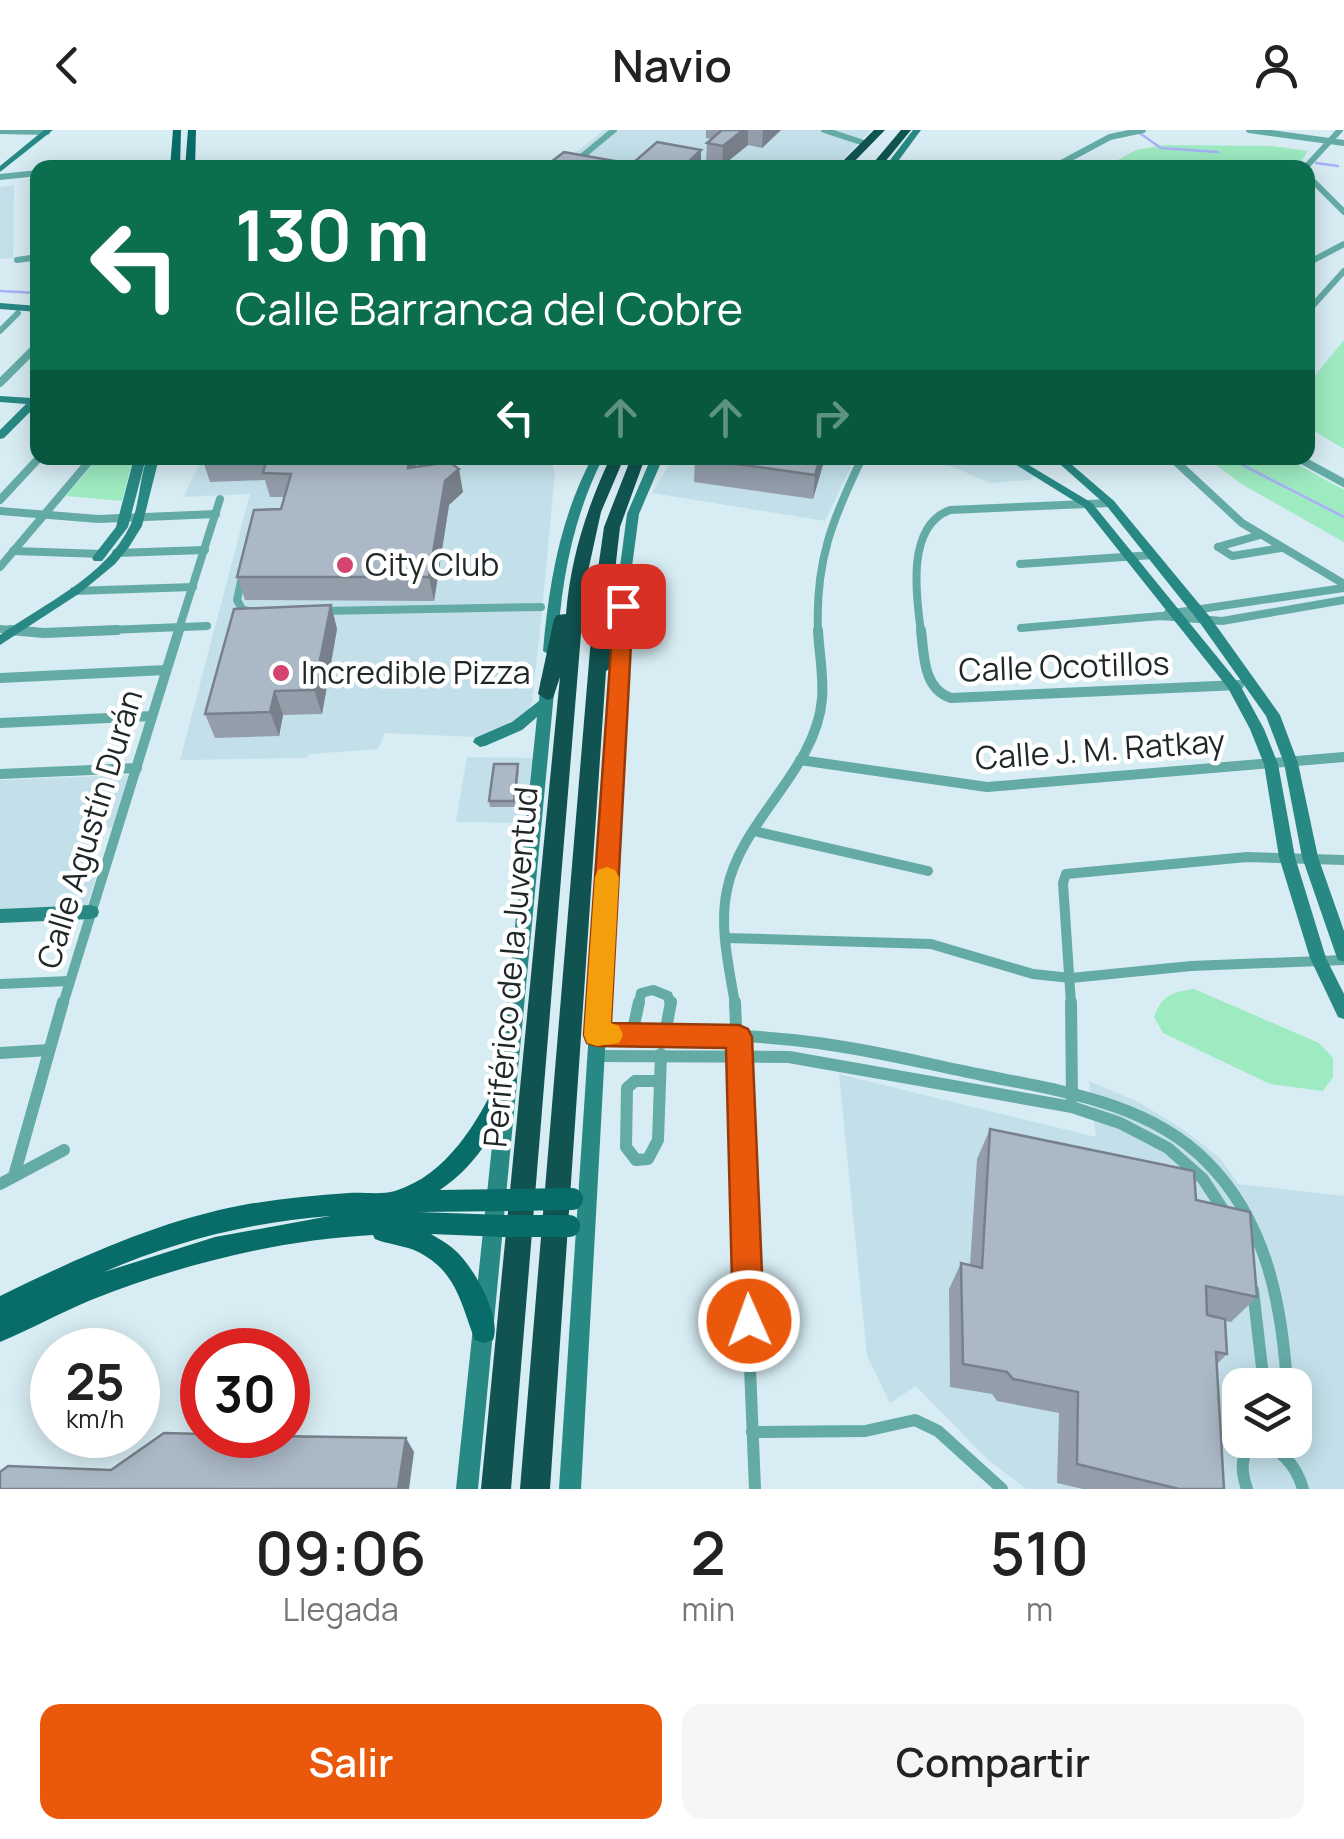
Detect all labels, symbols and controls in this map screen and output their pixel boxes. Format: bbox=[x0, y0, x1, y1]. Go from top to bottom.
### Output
text: Navio bbox=[612, 34, 732, 96]
icon: back bbox=[40, 38, 95, 93]
icon: person bbox=[1249, 38, 1304, 93]
text: 130 m bbox=[235, 186, 429, 282]
icon: left bbox=[70, 200, 200, 330]
text: Calle Barranca del Cobre bbox=[235, 277, 743, 339]
icon: left bbox=[488, 390, 543, 445]
icon: ahead bbox=[593, 390, 648, 445]
icon: ahead bbox=[698, 390, 753, 445]
icon: right bbox=[803, 390, 858, 445]
place label: City Club bbox=[365, 542, 499, 586]
marker: City Club bbox=[334, 554, 356, 576]
pin bbox=[581, 564, 666, 649]
icon: arrive bbox=[596, 579, 651, 634]
street label: Calle Ocotillos bbox=[958, 640, 1170, 692]
place label: Incredible Pizza bbox=[301, 650, 530, 694]
marker: Incredible Pizza bbox=[270, 662, 292, 684]
street label: Calle Agustín Durán bbox=[26, 684, 152, 974]
street label: Calle J. M. Ratkay bbox=[974, 718, 1226, 780]
street label: Periférico de la Juventud bbox=[472, 785, 548, 1149]
position arrow bbox=[697, 1269, 801, 1373]
speed limit sign: 30 bbox=[180, 1328, 310, 1458]
text: 25 bbox=[65, 1347, 125, 1415]
map controls bbox=[1222, 1368, 1312, 1458]
button: layers bbox=[1222, 1368, 1312, 1458]
text: km/h bbox=[66, 1401, 124, 1436]
text: 09:06 bbox=[255, 1511, 426, 1593]
text: 2 bbox=[691, 1511, 726, 1593]
text: 510 bbox=[990, 1511, 1089, 1593]
text: Llegada bbox=[283, 1587, 399, 1631]
text: min bbox=[681, 1587, 735, 1631]
text: m bbox=[1026, 1587, 1053, 1631]
button: Salir bbox=[40, 1704, 662, 1819]
button: Compartir bbox=[682, 1704, 1304, 1819]

